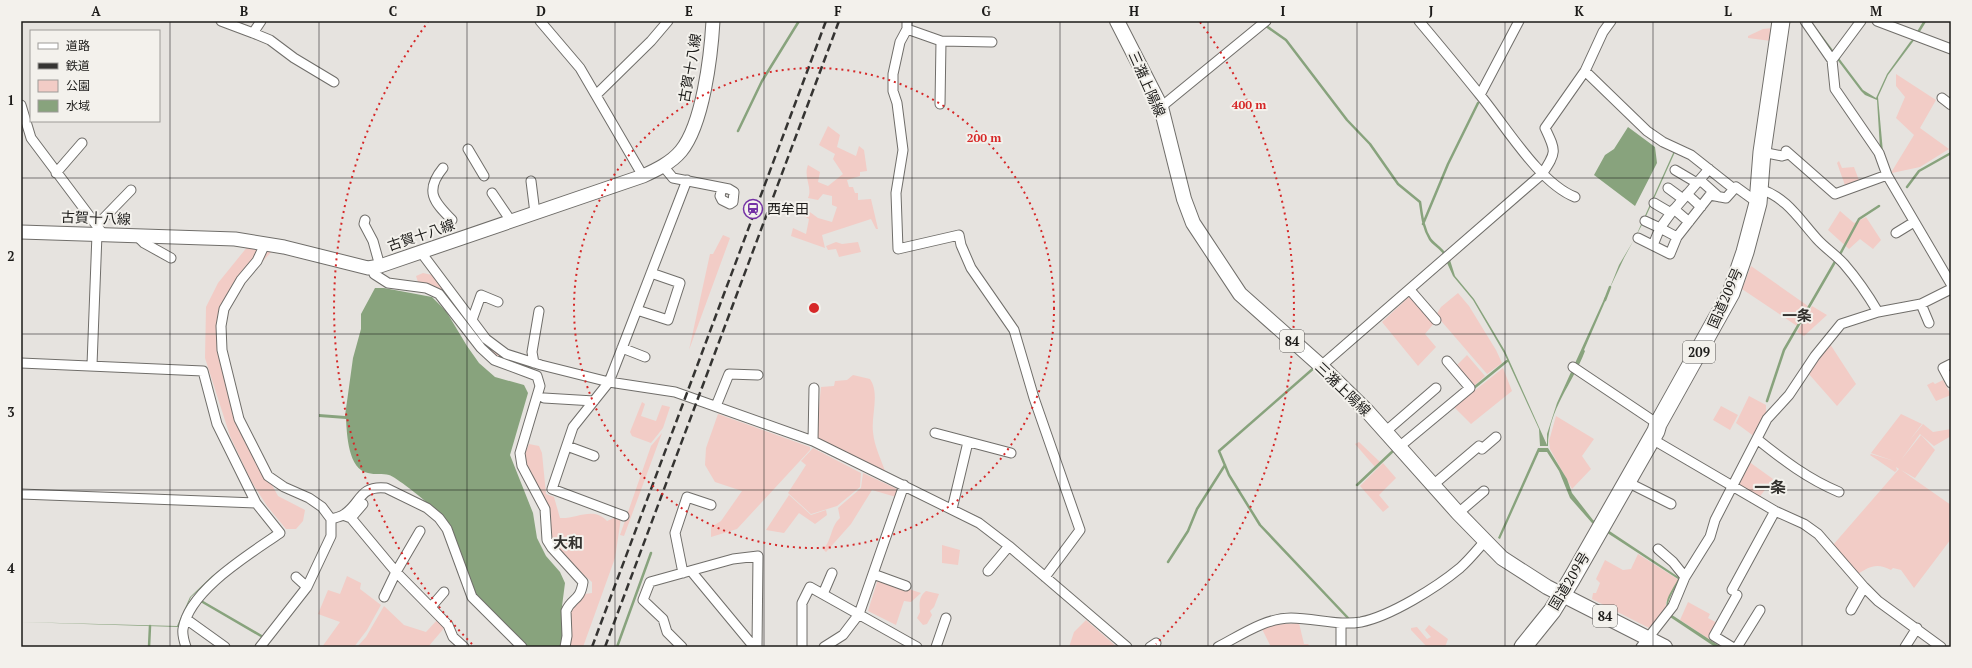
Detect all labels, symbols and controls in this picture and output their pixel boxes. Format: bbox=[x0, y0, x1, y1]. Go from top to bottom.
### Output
text: A bbox=[91, 2, 101, 20]
text: B bbox=[240, 2, 248, 20]
text: C bbox=[389, 2, 397, 20]
text: D bbox=[536, 2, 546, 20]
text: E bbox=[685, 2, 693, 20]
text: F bbox=[834, 2, 842, 20]
text: G bbox=[981, 2, 991, 20]
text: H bbox=[1129, 2, 1139, 20]
text: I bbox=[1281, 2, 1286, 20]
text: J bbox=[1429, 2, 1434, 20]
text: K bbox=[1574, 2, 1584, 20]
text: L bbox=[1724, 2, 1732, 20]
text: M bbox=[1870, 2, 1882, 20]
legend bbox=[30, 30, 160, 122]
street label: 古賀十八線 bbox=[674, 32, 705, 104]
text: 道路 bbox=[66, 38, 90, 53]
street label: 三潴上陽線 bbox=[1125, 48, 1170, 120]
text: 鉄道 bbox=[66, 58, 90, 73]
text: 公園 bbox=[66, 78, 90, 93]
text: 1 bbox=[7, 91, 15, 109]
text: 400 m bbox=[1232, 97, 1266, 112]
text: 水域 bbox=[66, 98, 90, 113]
text: 200 m bbox=[967, 130, 1001, 145]
station icon: 西牟田 bbox=[742, 198, 764, 220]
place label: 西牟田 bbox=[767, 199, 809, 218]
street label: 古賀十八線 bbox=[61, 207, 131, 228]
street label: 古賀十八線 bbox=[385, 214, 457, 255]
text: 2 bbox=[7, 247, 15, 265]
street label: 国道209号 bbox=[1703, 265, 1746, 331]
centre of rings bbox=[807, 301, 821, 315]
district label: 一条 bbox=[1782, 305, 1812, 325]
road number: 84 bbox=[1280, 330, 1304, 352]
road number: 209 bbox=[1683, 341, 1715, 363]
street label: 三潴上陽線 bbox=[1312, 357, 1375, 420]
text: 3 bbox=[7, 403, 15, 421]
district label: 一条 bbox=[1754, 476, 1786, 498]
district label: 大和 bbox=[553, 532, 583, 552]
street label: 国道209号 bbox=[1544, 548, 1593, 613]
text: 4 bbox=[7, 559, 15, 577]
road number: 84 bbox=[1593, 605, 1617, 627]

